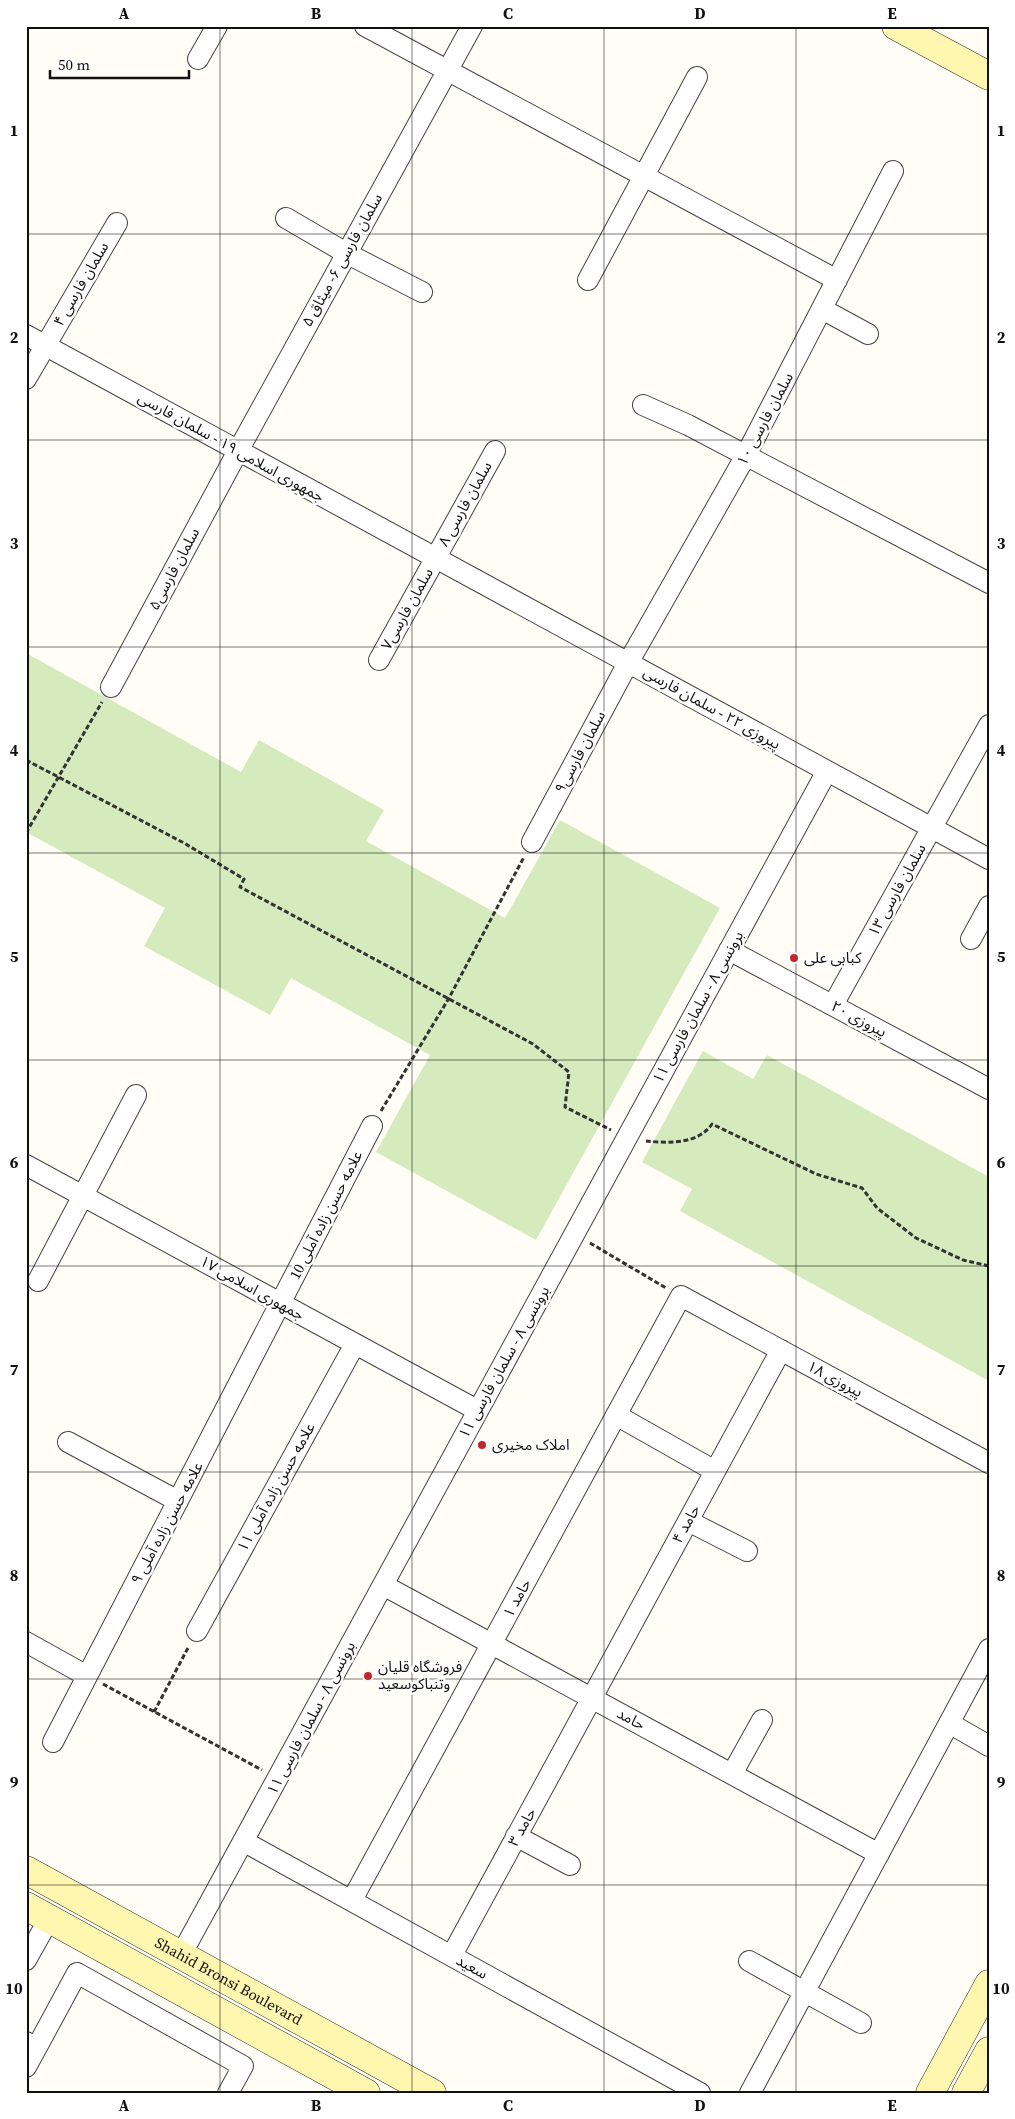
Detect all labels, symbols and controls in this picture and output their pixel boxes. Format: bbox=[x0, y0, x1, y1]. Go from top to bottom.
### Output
text: A bbox=[119, 2, 130, 24]
text: B bbox=[311, 2, 322, 24]
text: C bbox=[503, 2, 513, 24]
text: D bbox=[694, 2, 706, 24]
text: E bbox=[887, 2, 897, 24]
scale bar bbox=[50, 48, 189, 80]
text: 50 m bbox=[58, 54, 90, 75]
text: 1 bbox=[10, 119, 18, 141]
text: 1 bbox=[997, 119, 1005, 141]
street label: سلمان فارسی ۶- میثاق ۵ bbox=[296, 189, 387, 330]
street label: سلمان فارسی ۴ bbox=[48, 238, 113, 330]
text: 2 bbox=[10, 326, 19, 348]
text: 2 bbox=[997, 326, 1006, 348]
street label: سلمان فارسی ۱۰ bbox=[731, 368, 798, 469]
street label: جمهوری اسلامی ۱۹ - سلمان فارسی bbox=[134, 386, 328, 507]
street label: سلمان فارسی ۸ bbox=[433, 457, 497, 550]
street label: سلمان فارسی۵ bbox=[143, 524, 204, 614]
text: 3 bbox=[10, 532, 19, 554]
text: 3 bbox=[997, 532, 1006, 554]
street label: سلمان فارسی۷ bbox=[375, 564, 438, 653]
street label: پیروزی ۲۲ - سلمان فارسی bbox=[640, 661, 785, 754]
street label: سلمان فارسی۹ bbox=[549, 707, 610, 797]
text: 4 bbox=[10, 739, 19, 761]
text: 4 bbox=[997, 739, 1006, 761]
street label: سلمان فارسی ۱۳ bbox=[862, 840, 931, 940]
street label: برونسی ۸ - سلمان فارسی ۱۱ bbox=[647, 927, 748, 1087]
text: 5 bbox=[10, 945, 19, 967]
text: 5 bbox=[997, 945, 1006, 967]
place label: کبابی علی bbox=[804, 947, 862, 968]
marker: کبابی علی bbox=[788, 952, 800, 964]
street label: پیروزی ۲۰ bbox=[828, 995, 891, 1042]
street label: علامه حسن زاده آملی 10 bbox=[284, 1146, 367, 1283]
text: 6 bbox=[10, 1151, 19, 1173]
text: 6 bbox=[997, 1151, 1006, 1173]
street label: جمهوری اسلامی ۱۷ bbox=[196, 1250, 308, 1325]
street label: برونسی ۸ - سلمان فارسی ۱۱ bbox=[453, 1282, 554, 1442]
street label: پیروزی ۱۸ bbox=[804, 1355, 867, 1402]
text: 7 bbox=[10, 1358, 19, 1380]
text: 7 bbox=[997, 1358, 1006, 1380]
street label: علامه حسن زاده آملی ۱۱ bbox=[231, 1418, 320, 1555]
place label: املاک مخیری bbox=[492, 1434, 569, 1455]
marker: املاک مخیری bbox=[476, 1439, 488, 1451]
street label: علامه حسن زاده آملی ۹ bbox=[125, 1458, 208, 1588]
street label: حامد ۴ bbox=[666, 1501, 705, 1547]
text: 8 bbox=[10, 1564, 18, 1586]
text: 8 bbox=[997, 1564, 1005, 1586]
street label: حامد ۱ bbox=[497, 1575, 536, 1621]
street label: برونسی ۸ - سلمان فارسی ۱۱ bbox=[261, 1637, 360, 1798]
place label: فروشگاه قلیان وتنباکوسعید bbox=[378, 1656, 462, 1694]
marker: فروشگاه قلیان وتنباکوسعید bbox=[362, 1670, 374, 1682]
street label: حامد bbox=[613, 1702, 649, 1735]
text: 9 bbox=[10, 1771, 19, 1793]
text: 9 bbox=[997, 1771, 1006, 1793]
street label: حامد ۳ bbox=[502, 1804, 541, 1850]
street label: Shahid Bronsi Boulevard bbox=[151, 1932, 307, 2030]
street label: سعید bbox=[453, 1949, 492, 1984]
text: 10 bbox=[5, 1977, 23, 1999]
text: 10 bbox=[992, 1977, 1010, 1999]
text: A bbox=[119, 2094, 130, 2116]
text: B bbox=[311, 2094, 322, 2116]
text: C bbox=[503, 2094, 513, 2116]
text: D bbox=[694, 2094, 706, 2116]
text: E bbox=[887, 2094, 897, 2116]

